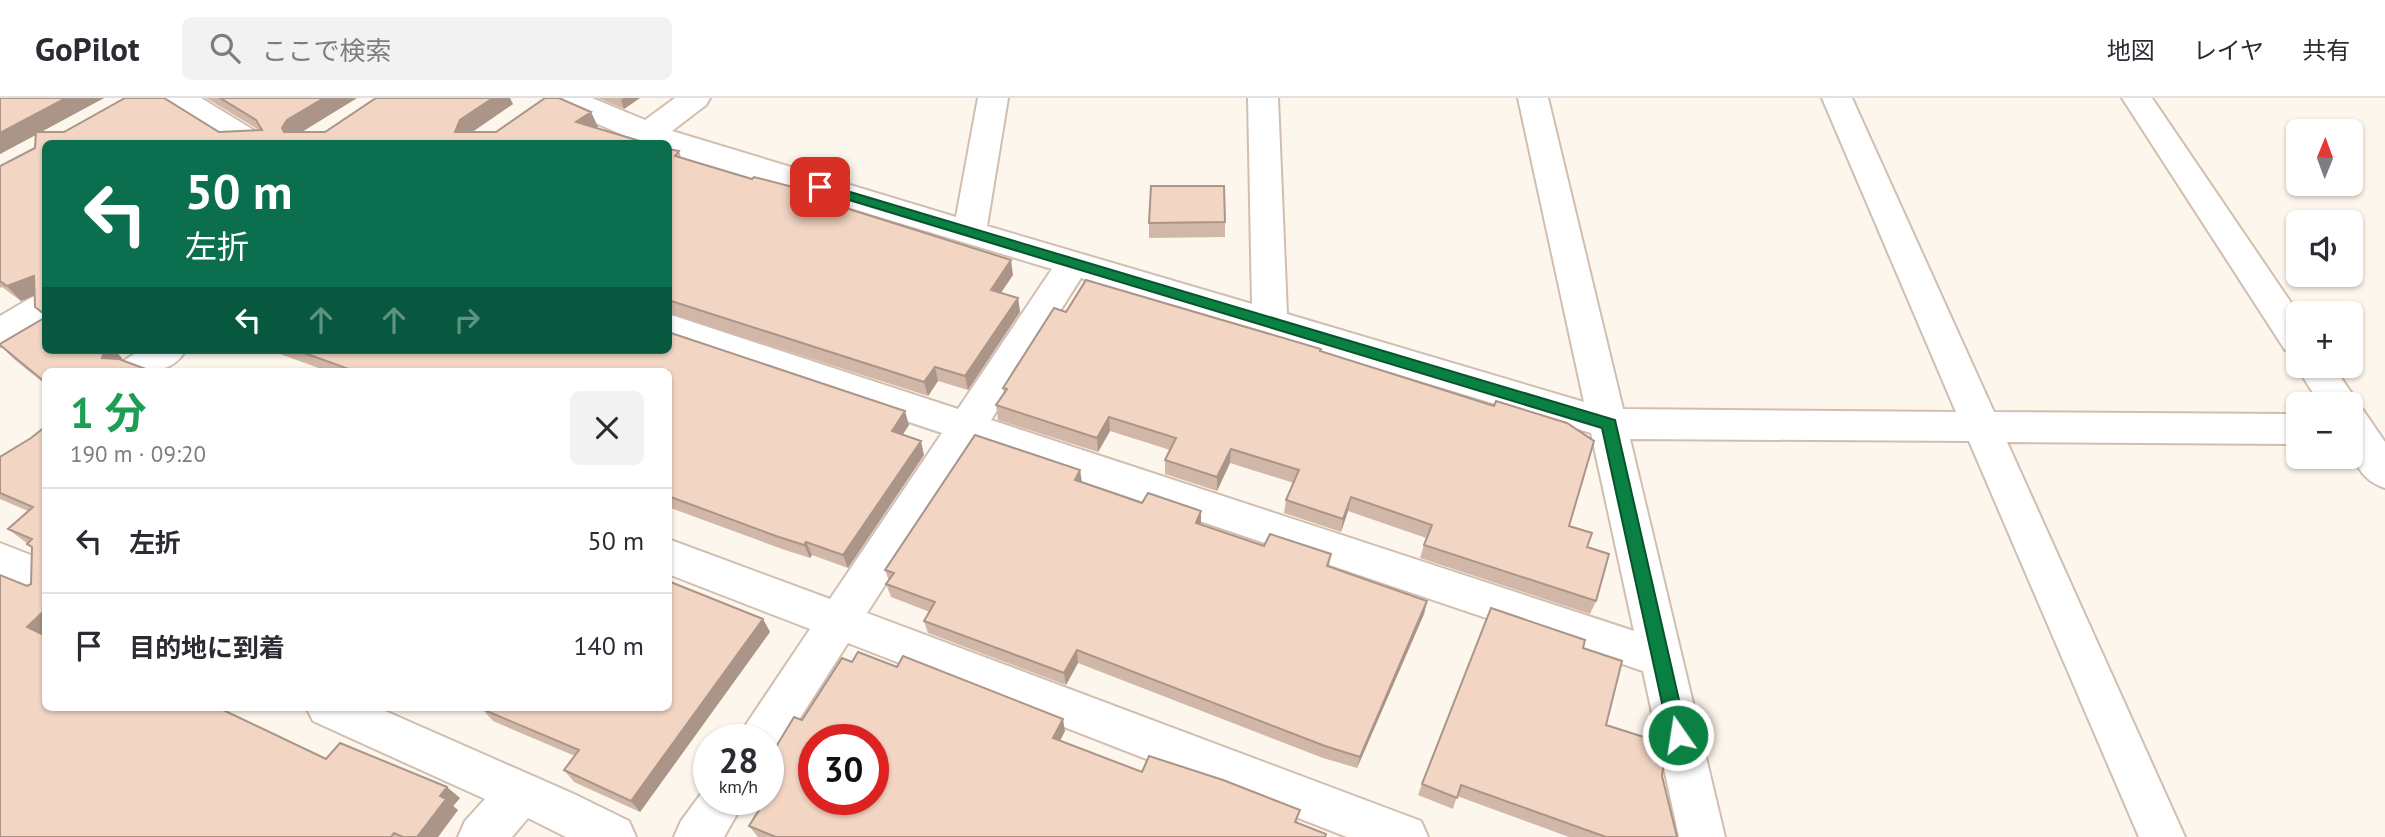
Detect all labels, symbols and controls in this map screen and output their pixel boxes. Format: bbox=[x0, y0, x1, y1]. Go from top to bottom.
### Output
search box bbox=[182, 17, 672, 80]
text: GoPilot bbox=[35, 27, 140, 70]
icon: search bbox=[206, 29, 244, 67]
text: ここで検索 bbox=[262, 34, 392, 67]
text: 地図 bbox=[2107, 35, 2155, 66]
text: レイヤ bbox=[2193, 35, 2264, 66]
text: 共有 bbox=[2302, 35, 2350, 66]
north arrow bbox=[2286, 119, 2362, 196]
map controls bbox=[2286, 119, 2363, 469]
pin bbox=[790, 157, 850, 217]
text: 50 m bbox=[185, 159, 292, 223]
icon: left bbox=[70, 168, 161, 259]
icon: arrive bbox=[801, 168, 839, 206]
button: sound bbox=[2286, 210, 2363, 287]
text: 左折 bbox=[185, 225, 249, 267]
icon: left bbox=[229, 301, 267, 339]
icon: ahead bbox=[302, 301, 340, 339]
icon: ahead bbox=[375, 301, 413, 339]
icon: right bbox=[448, 301, 486, 339]
button: + bbox=[2286, 301, 2363, 378]
text: 1 分 bbox=[70, 385, 146, 440]
button: close bbox=[570, 391, 644, 465]
button: − bbox=[2286, 392, 2363, 469]
text: 190 m · 09:20 bbox=[70, 439, 206, 468]
icon: left bbox=[70, 522, 108, 560]
text: 50 m bbox=[588, 524, 644, 557]
text: 左折 bbox=[129, 526, 181, 559]
icon: arrive bbox=[70, 627, 108, 665]
text: 140 m bbox=[573, 629, 644, 662]
text: 目的地に到着 bbox=[129, 631, 285, 664]
position arrow bbox=[1641, 698, 1715, 772]
speed limit sign: 30 bbox=[798, 724, 889, 815]
text: 28 bbox=[719, 737, 758, 783]
text: km/h bbox=[719, 775, 758, 798]

